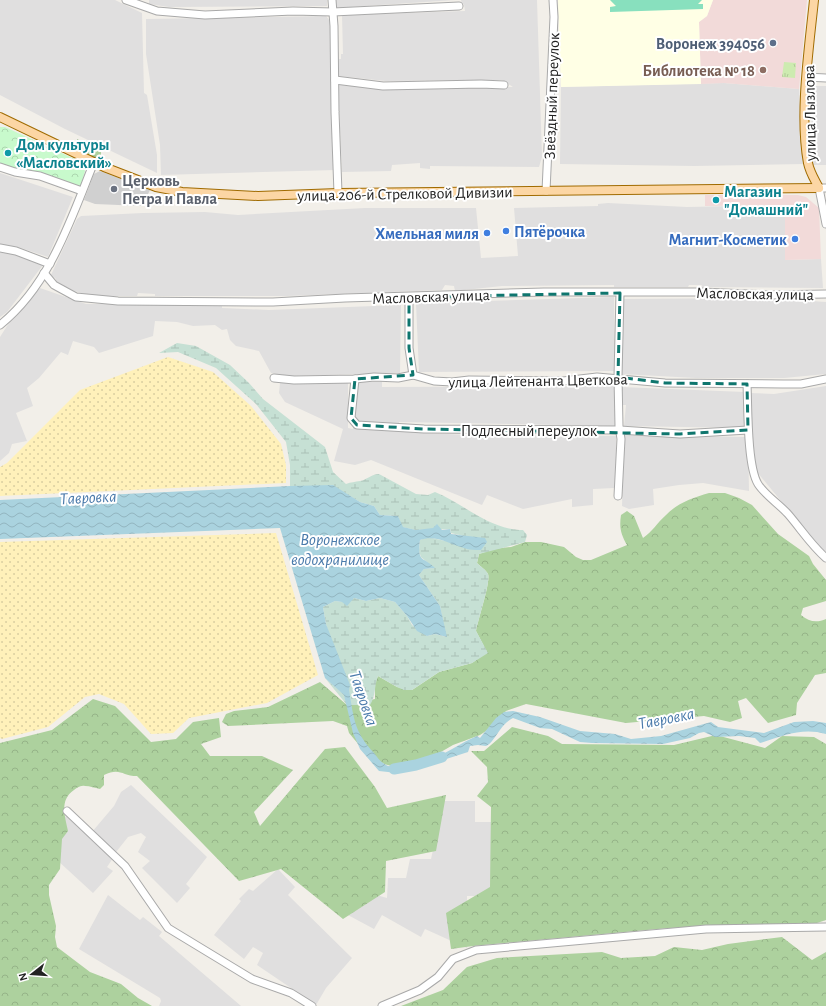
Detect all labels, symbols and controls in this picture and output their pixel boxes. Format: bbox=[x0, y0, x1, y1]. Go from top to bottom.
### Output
street label: Звёздный переулок bbox=[542, 32, 563, 160]
place label: Воронеж 394056 bbox=[656, 36, 765, 52]
marker: Воронеж 394056 bbox=[768, 38, 778, 48]
place label: Библиотека № 18 bbox=[642, 63, 755, 79]
marker: Библиотека № 18 bbox=[758, 65, 768, 75]
street label: улица Лызлова bbox=[801, 65, 820, 162]
place label: Дом культуры «Масловский» bbox=[16, 137, 112, 171]
marker: Дом культуры «Масловский» bbox=[3, 148, 13, 158]
place label: Церковь Петра и Павла bbox=[122, 173, 217, 207]
marker: Церковь Петра и Павла bbox=[109, 184, 119, 194]
street label: улица 206-й Стрелковой Дивизии bbox=[296, 184, 513, 205]
place label: Магазин "Домашний" bbox=[724, 184, 809, 218]
marker: Магазин "Домашний" bbox=[711, 195, 721, 205]
place label: Пятёрочка bbox=[514, 224, 586, 240]
place label: Хмельная миля bbox=[375, 226, 479, 242]
marker: Пятёрочка bbox=[501, 226, 511, 236]
marker: Хмельная миля bbox=[482, 228, 492, 238]
place label: Магнит-Косметик bbox=[668, 232, 787, 248]
marker: Магнит-Косметик bbox=[790, 234, 800, 244]
street label: Масловская улица bbox=[696, 285, 814, 304]
street label: Масловская улица bbox=[372, 287, 490, 308]
street label: улица Лейтенанта Цветкова bbox=[447, 371, 628, 392]
street label: Подлесный переулок bbox=[461, 423, 598, 440]
water label: Тавровка bbox=[59, 488, 117, 508]
water label: Воронежское водохранилище bbox=[291, 531, 389, 569]
water label: Тавровка bbox=[345, 669, 381, 728]
water label: Тавровка bbox=[637, 705, 696, 733]
north arrow bbox=[12, 954, 52, 994]
text: N bbox=[17, 972, 29, 982]

